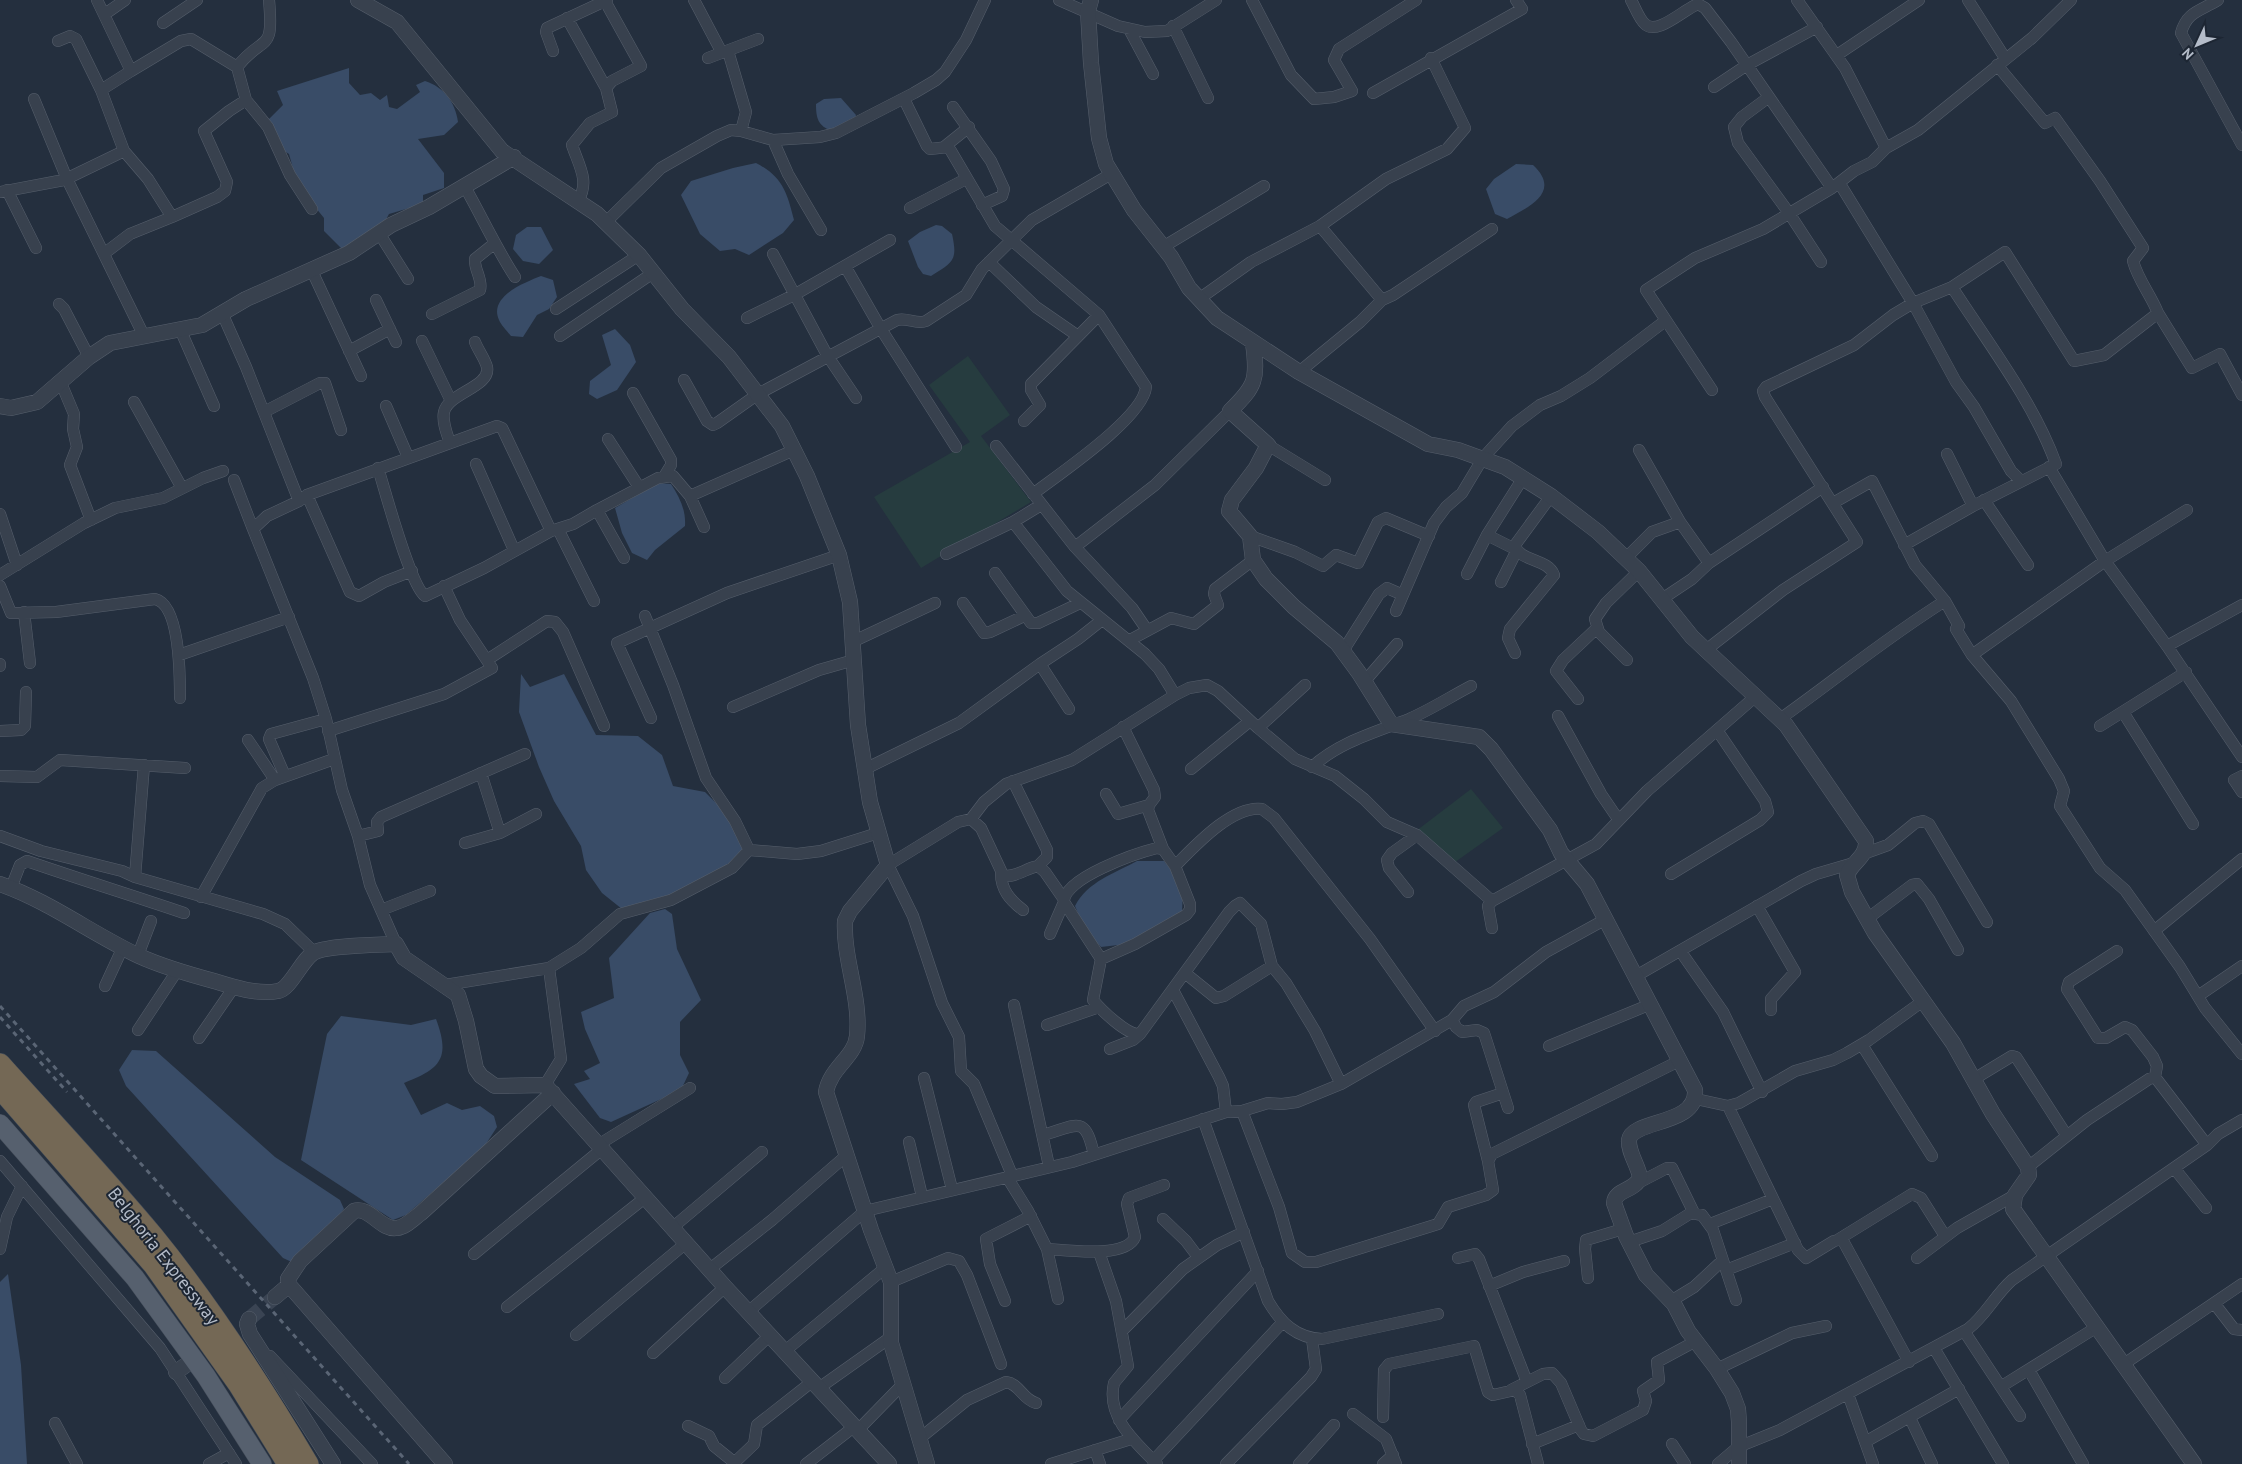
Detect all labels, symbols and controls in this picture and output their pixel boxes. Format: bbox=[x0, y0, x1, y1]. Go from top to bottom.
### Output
north arrow bbox=[2172, 20, 2222, 70]
text: N bbox=[2178, 44, 2197, 64]
street label: Belghoria Expressway bbox=[103, 1183, 225, 1330]

